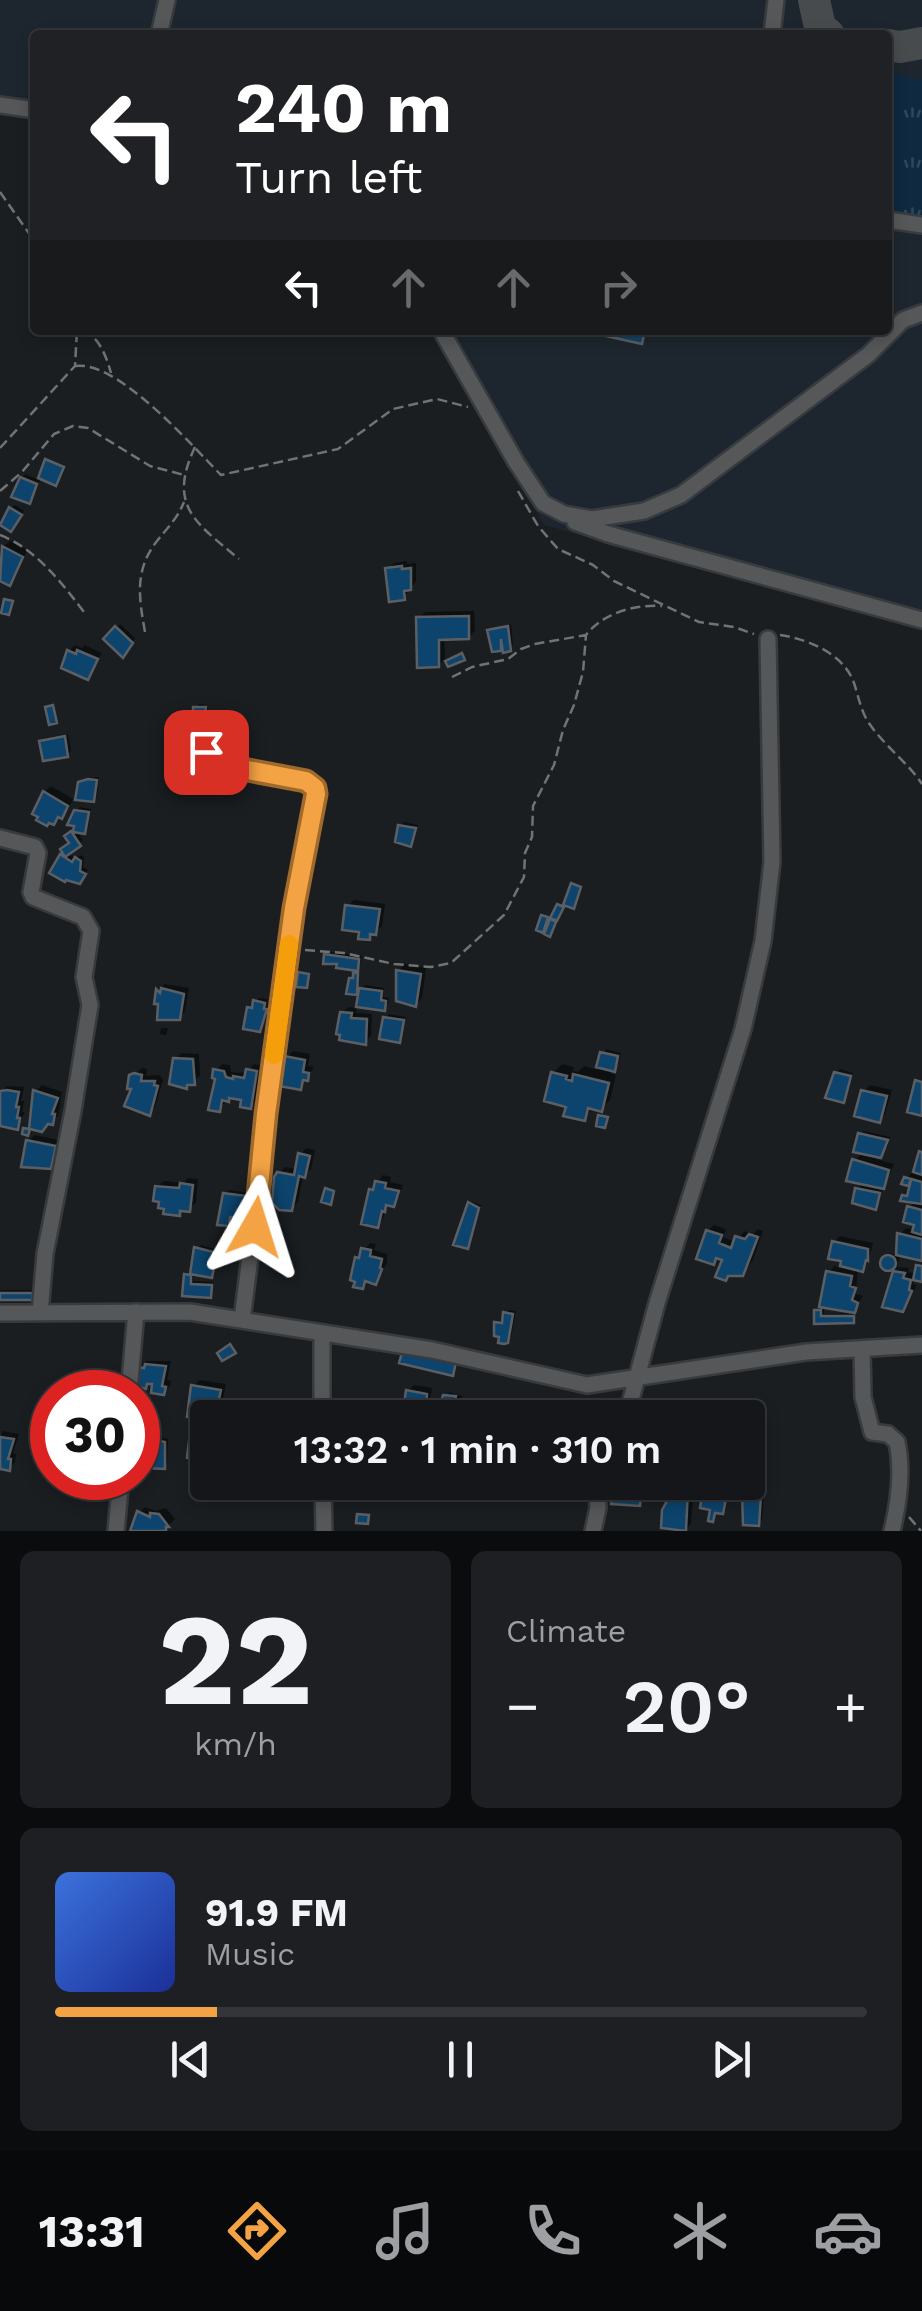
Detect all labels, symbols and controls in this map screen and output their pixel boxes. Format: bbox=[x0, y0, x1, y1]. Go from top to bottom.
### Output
text: 240 m bbox=[235, 67, 452, 149]
icon: left bbox=[70, 70, 200, 200]
text: Turn left bbox=[235, 151, 422, 204]
icon: left bbox=[276, 260, 331, 315]
icon: ahead bbox=[381, 260, 436, 315]
icon: ahead bbox=[486, 260, 541, 315]
icon: right bbox=[591, 260, 646, 315]
pin bbox=[164, 710, 249, 795]
icon: arrive bbox=[179, 725, 234, 780]
position arrow bbox=[203, 1175, 307, 1279]
speed limit sign: 30 bbox=[30, 1370, 160, 1500]
text: 13:32 · 1 min · 310 m bbox=[294, 1428, 661, 1472]
text: 22 bbox=[158, 1583, 313, 1736]
text: Climate bbox=[506, 1612, 626, 1650]
text: 20° bbox=[622, 1662, 751, 1750]
text: − bbox=[506, 1674, 539, 1738]
text: + bbox=[834, 1674, 867, 1738]
text: km/h bbox=[194, 1725, 277, 1763]
text: 91.9 FM bbox=[205, 1891, 348, 1935]
text: Music bbox=[205, 1935, 295, 1973]
icon: previous bbox=[163, 2032, 218, 2087]
icon: pause bbox=[433, 2032, 488, 2087]
icon: next bbox=[704, 2032, 759, 2087]
icon: directions bbox=[222, 2196, 292, 2266]
icon: music bbox=[370, 2196, 440, 2266]
icon: phone bbox=[518, 2196, 588, 2266]
icon: climate bbox=[665, 2196, 735, 2266]
icon: car bbox=[813, 2196, 883, 2266]
text: 13:31 bbox=[39, 2205, 145, 2258]

